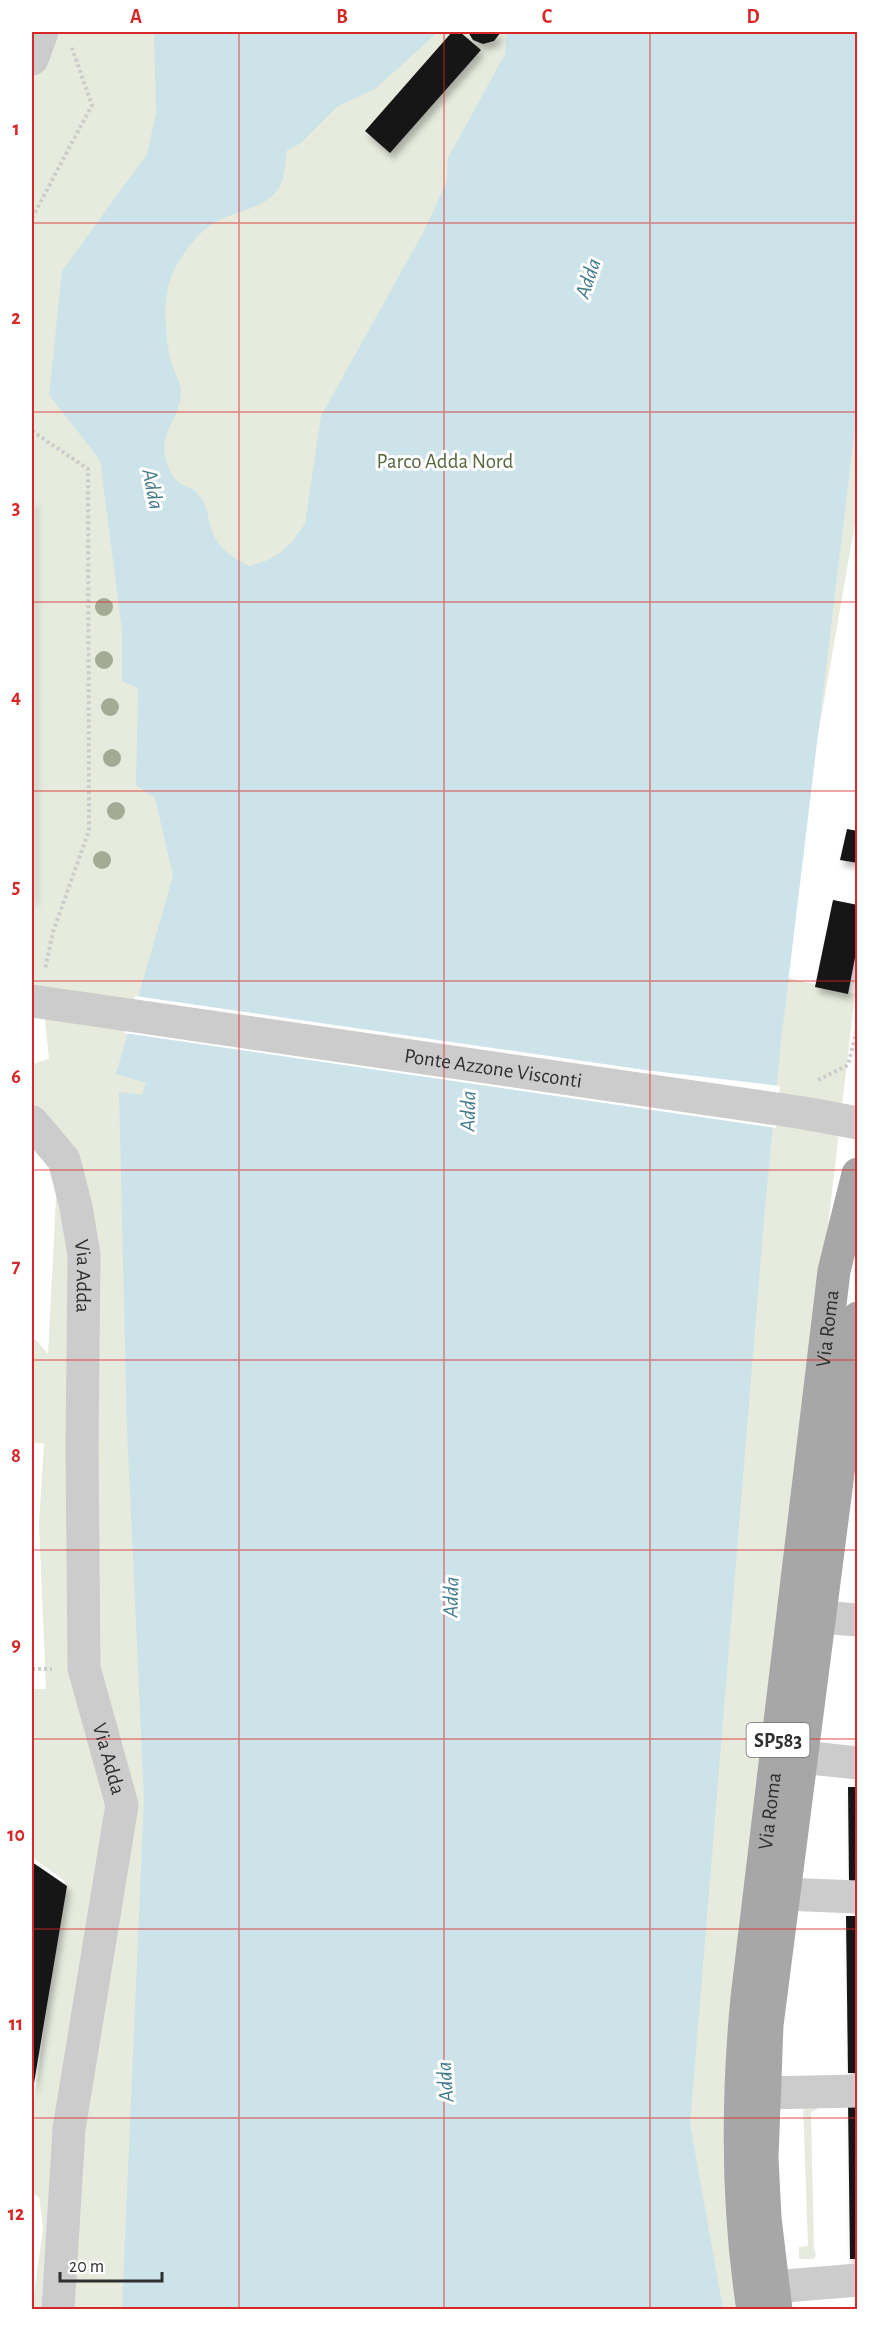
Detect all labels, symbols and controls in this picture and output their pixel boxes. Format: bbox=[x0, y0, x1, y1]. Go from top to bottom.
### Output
text: A bbox=[130, 7, 142, 27]
text: B bbox=[336, 7, 348, 27]
text: C bbox=[542, 7, 553, 27]
text: D bbox=[746, 7, 760, 27]
text: 1 bbox=[12, 119, 20, 139]
water label: Adda bbox=[571, 255, 605, 302]
text: 2 bbox=[11, 308, 21, 328]
park label: Parco Adda Nord bbox=[377, 451, 514, 472]
water label: Adda bbox=[138, 466, 168, 511]
text: 3 bbox=[12, 498, 20, 518]
text: 4 bbox=[11, 687, 21, 707]
text: 5 bbox=[12, 877, 20, 897]
street label: Ponte Azzone Visconti bbox=[403, 1045, 583, 1092]
text: 6 bbox=[11, 1067, 21, 1087]
water label: Adda bbox=[456, 1090, 480, 1133]
street label: Via Adda bbox=[71, 1238, 94, 1313]
text: 7 bbox=[12, 1256, 21, 1276]
street label: Via Roma bbox=[813, 1289, 843, 1368]
text: 8 bbox=[11, 1446, 21, 1466]
water label: Adda bbox=[439, 1576, 463, 1619]
text: 9 bbox=[11, 1635, 21, 1655]
street label: Via Adda bbox=[89, 1721, 129, 1797]
road number: SP583 bbox=[746, 1723, 810, 1757]
street label: Via Roma bbox=[755, 1771, 785, 1851]
text: 10 bbox=[7, 1825, 25, 1845]
text: 11 bbox=[9, 2014, 23, 2034]
water label: Adda bbox=[433, 2061, 457, 2104]
text: 12 bbox=[8, 2204, 24, 2224]
scale bar bbox=[60, 2245, 162, 2283]
text: 20 m bbox=[69, 2258, 104, 2276]

